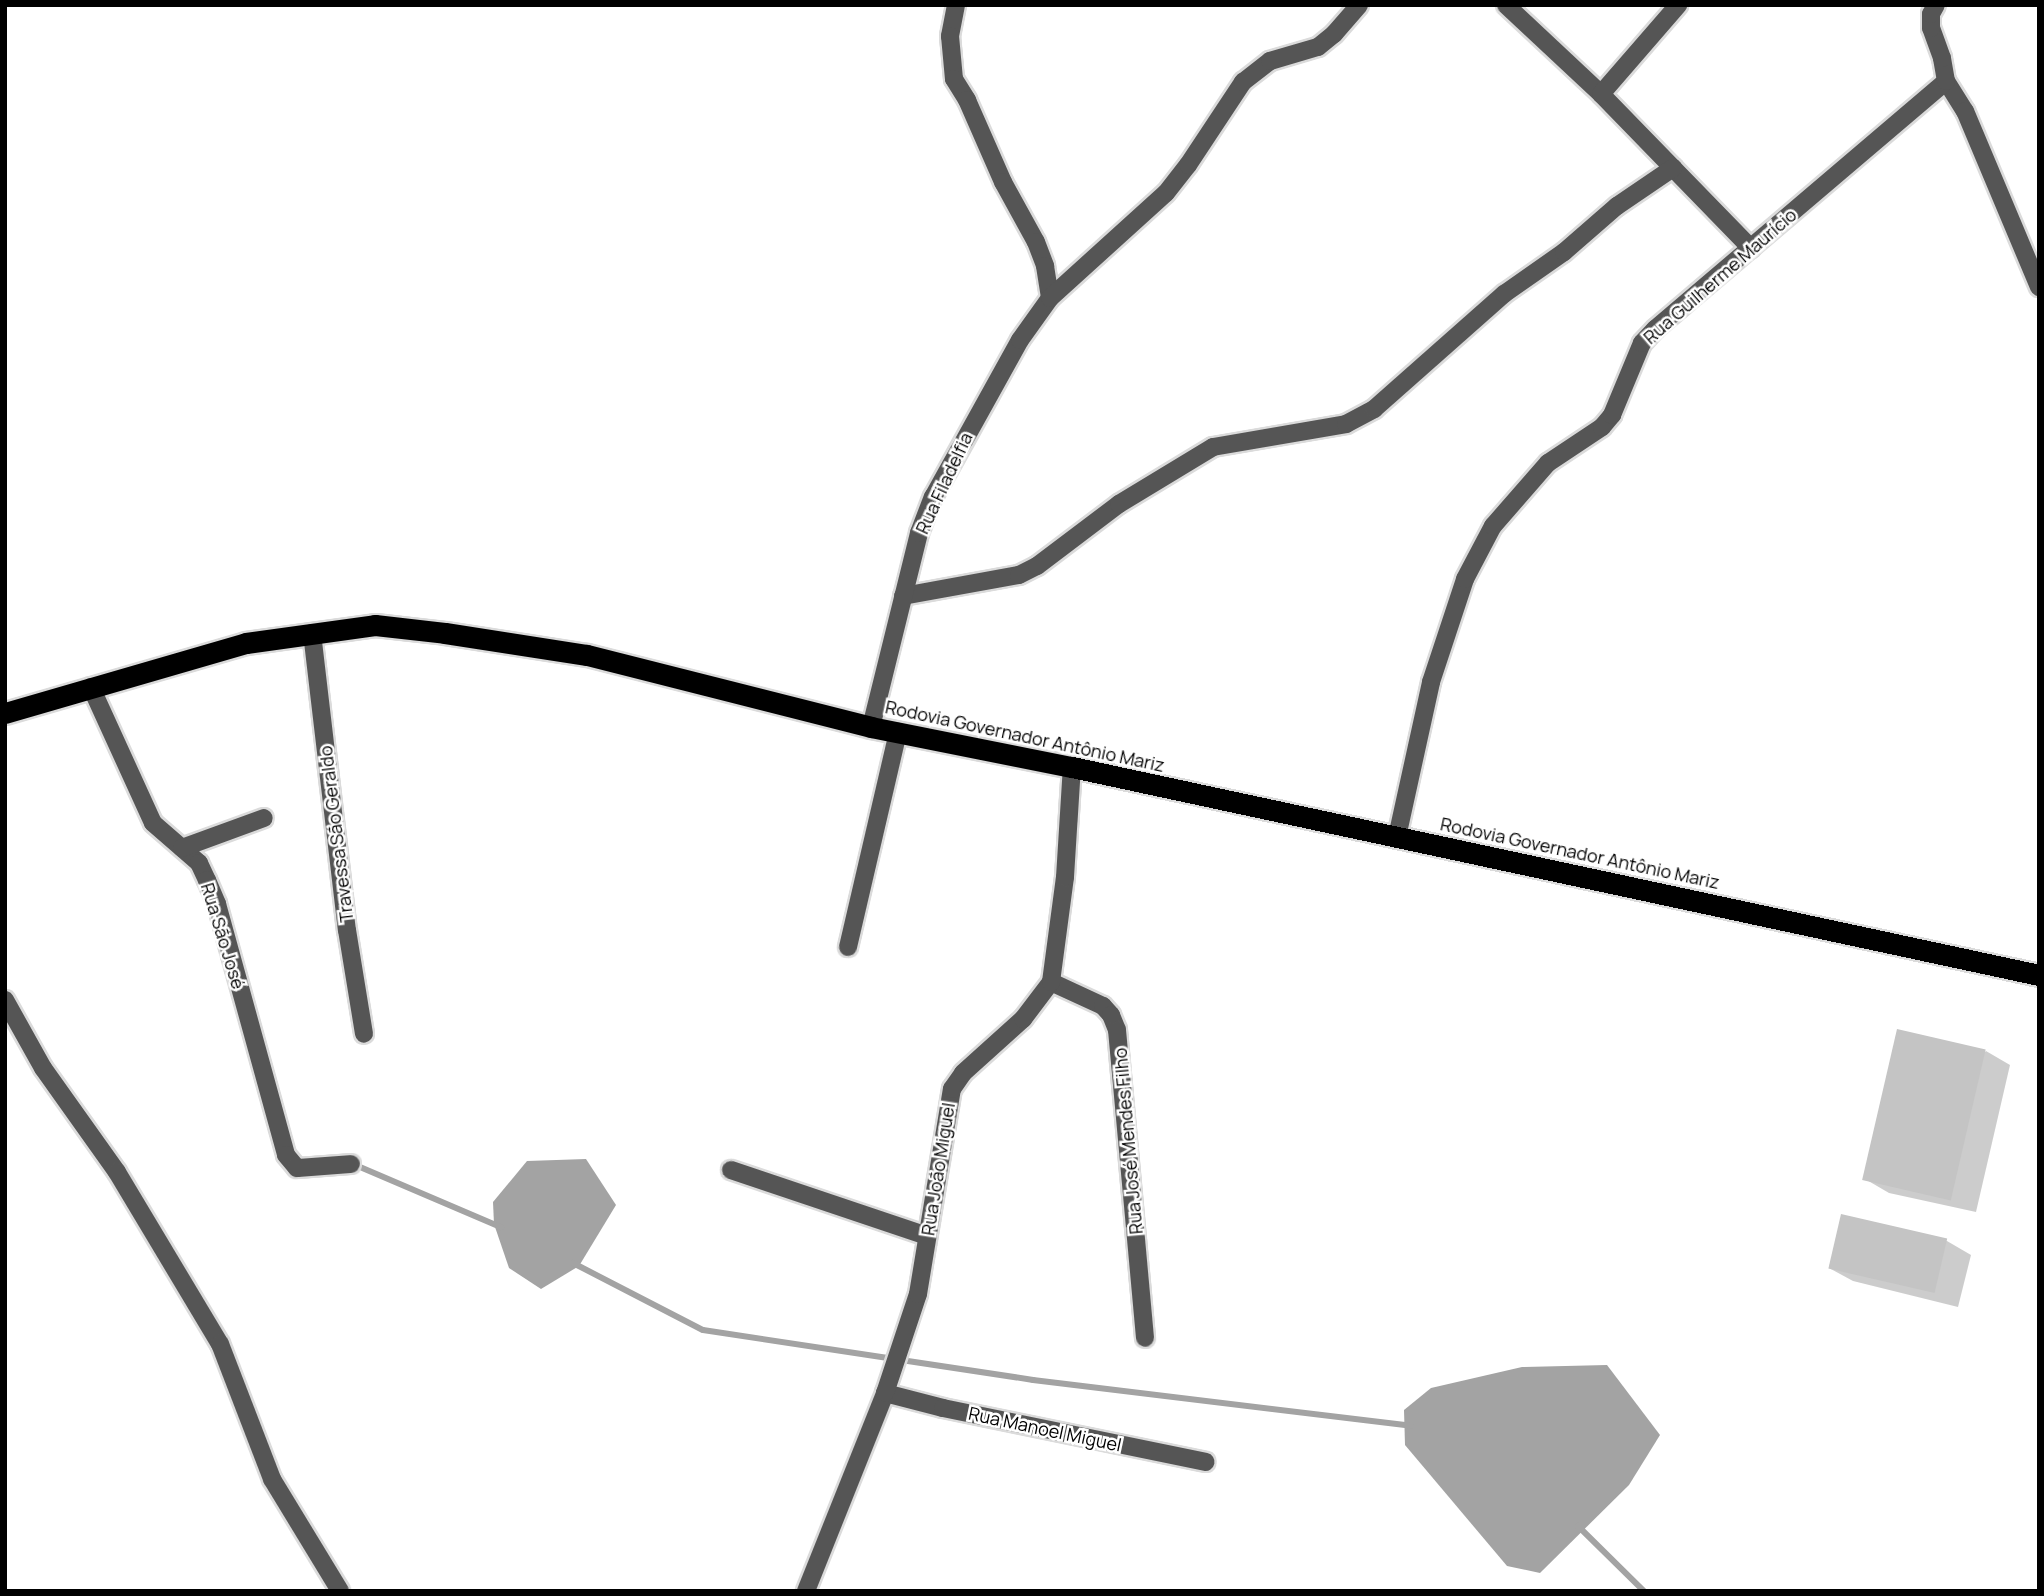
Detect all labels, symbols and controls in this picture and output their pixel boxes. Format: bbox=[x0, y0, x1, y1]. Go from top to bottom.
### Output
street label: Rua Guilherme Maurício bbox=[1639, 204, 1801, 348]
street label: Rua Filadelfia bbox=[911, 429, 977, 537]
street label: Rodovia Governador Antônio Mariz bbox=[883, 696, 1167, 776]
street label: Travessa São Geraldo bbox=[314, 745, 358, 923]
street label: Rodovia Governador Antônio Mariz bbox=[1438, 813, 1722, 893]
street label: Rua São José bbox=[197, 880, 249, 992]
street label: Rua José Mendes Filho bbox=[1109, 1047, 1147, 1235]
street label: Rua João Miguel bbox=[917, 1101, 959, 1237]
street label: Rua Manoel Miguel bbox=[967, 1402, 1123, 1456]

